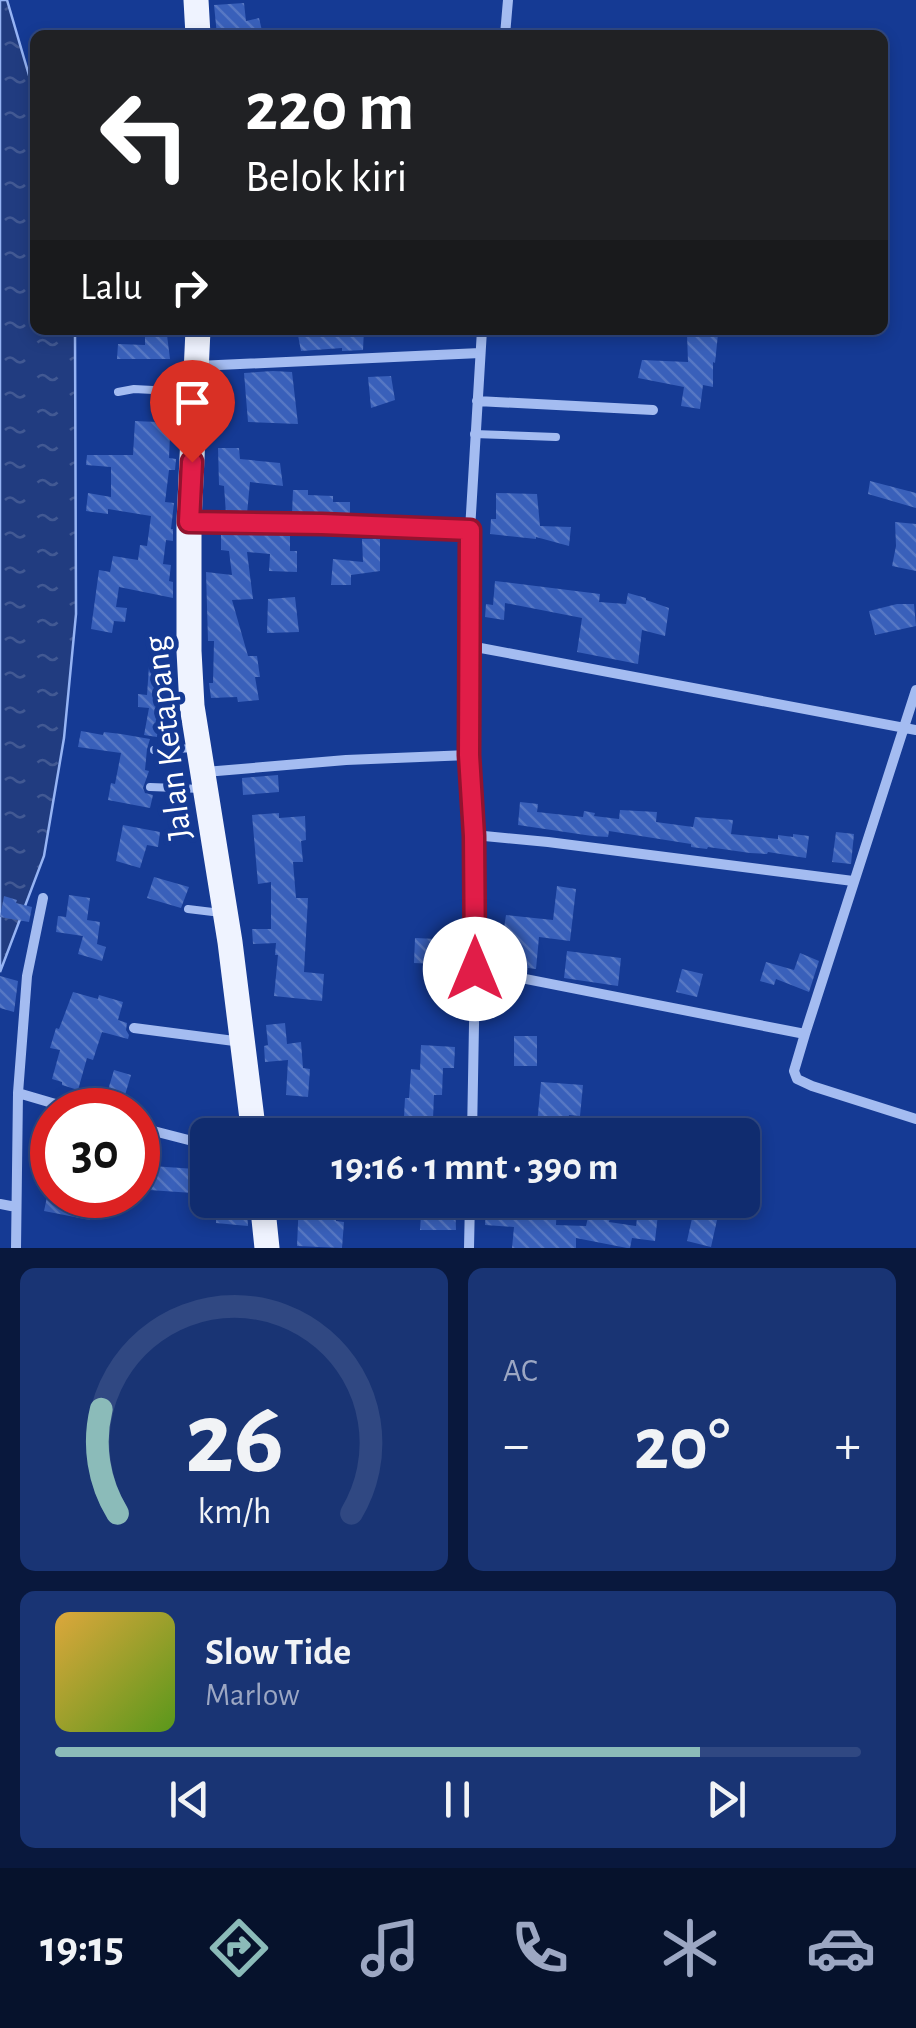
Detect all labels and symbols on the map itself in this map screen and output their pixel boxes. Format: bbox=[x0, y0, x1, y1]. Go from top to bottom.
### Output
pin bbox=[150, 360, 235, 463]
street label: Jalan Ketapang bbox=[138, 634, 198, 842]
position arrow bbox=[423, 917, 527, 1021]
speed limit sign: 30 bbox=[30, 1088, 160, 1218]

